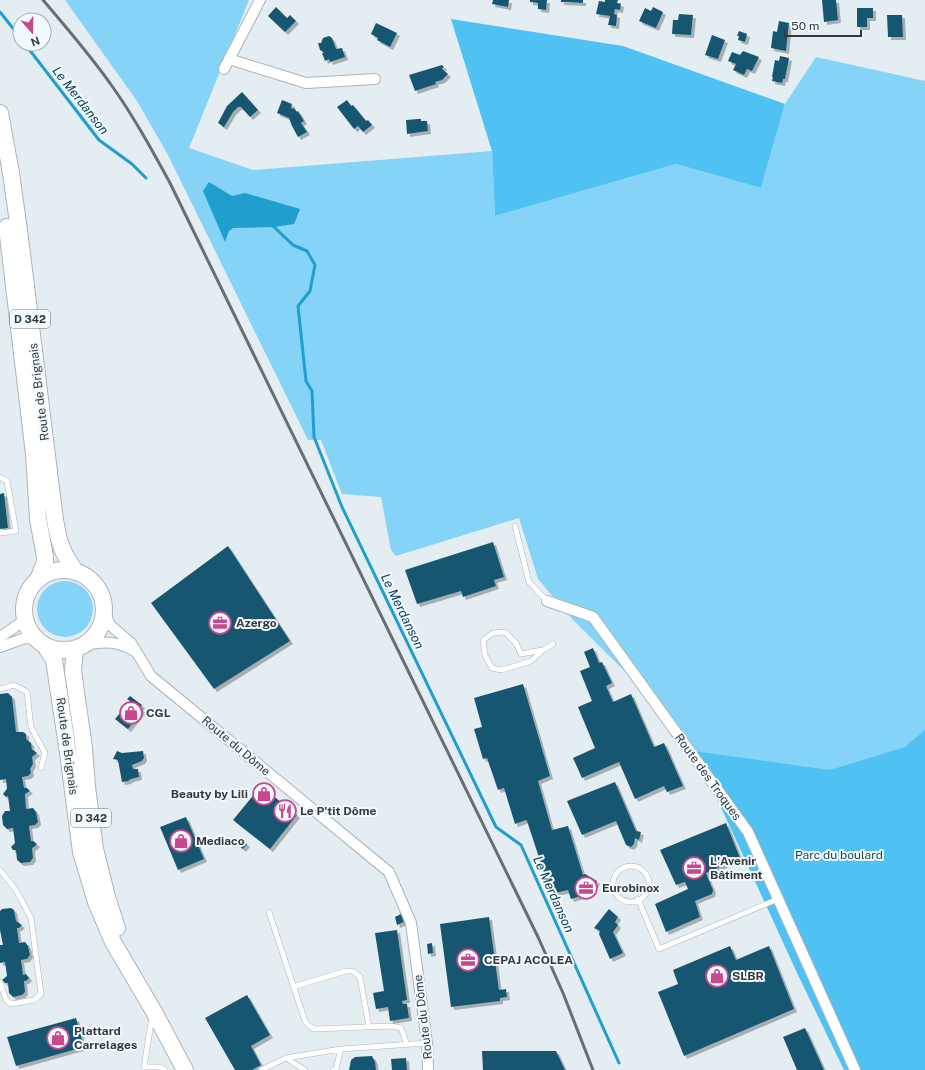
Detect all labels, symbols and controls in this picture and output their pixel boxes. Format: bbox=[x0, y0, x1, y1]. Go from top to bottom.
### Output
north arrow bbox=[12, 12, 52, 52]
scale bar bbox=[785, 12, 861, 38]
text: 50 m bbox=[791, 19, 819, 33]
text: N bbox=[29, 34, 42, 49]
water label: Le Merdanson bbox=[49, 63, 112, 137]
road number: D 342 bbox=[10, 310, 50, 328]
street label: Route de Brignais bbox=[26, 342, 52, 442]
water label: Le Merdanson bbox=[378, 571, 427, 651]
office icon: Azergo bbox=[207, 610, 233, 636]
place label: Azergo bbox=[236, 616, 277, 630]
street label: Route de Brignais bbox=[53, 696, 81, 796]
shop icon: CGL bbox=[118, 700, 144, 726]
place label: CGL bbox=[146, 706, 171, 720]
street label: Route du Dôme bbox=[199, 713, 273, 779]
street label: Route des Troques bbox=[672, 731, 744, 823]
shop icon: Beauty by Lili bbox=[251, 781, 277, 807]
place label: Beauty by Lili bbox=[171, 787, 248, 801]
restaurant icon: Le P'tit Dôme bbox=[272, 798, 298, 824]
place label: Le P'tit Dôme bbox=[300, 804, 376, 818]
road number: D 342 bbox=[71, 809, 111, 827]
shop icon: Mediaco bbox=[168, 828, 194, 854]
place label: Mediaco bbox=[196, 834, 245, 848]
park label: Parc du boulard bbox=[795, 848, 883, 862]
water label: Le Merdanson bbox=[530, 854, 577, 935]
place label: L'Avenir Bâtiment bbox=[710, 854, 763, 882]
office icon: L'Avenir Bâtiment bbox=[681, 855, 707, 881]
office icon: Eurobinox bbox=[573, 875, 599, 901]
place label: Eurobinox bbox=[602, 881, 660, 895]
office icon: CEPAJ ACOLEA bbox=[455, 947, 481, 973]
place label: CEPAJ ACOLEA bbox=[484, 953, 573, 967]
shop icon: SLBR bbox=[704, 963, 730, 989]
place label: SLBR bbox=[732, 969, 764, 983]
street label: Route du Dôme bbox=[411, 974, 435, 1060]
place label: Plattard Carrelages bbox=[74, 1024, 137, 1052]
shop icon: Plattard Carrelages bbox=[45, 1025, 71, 1051]

